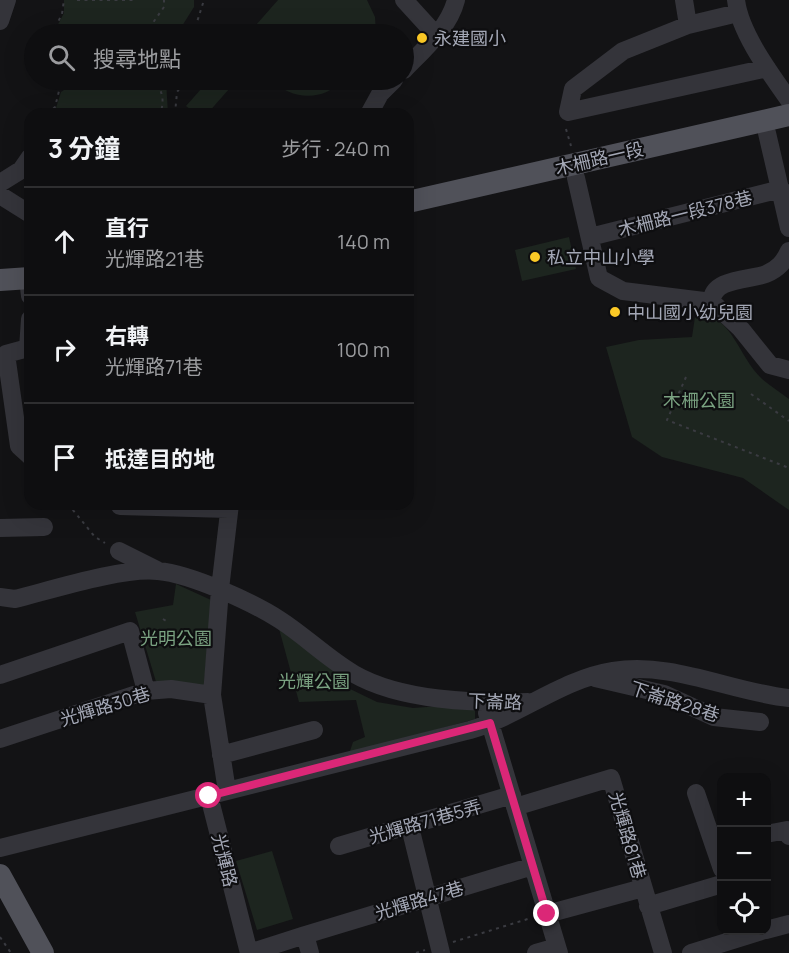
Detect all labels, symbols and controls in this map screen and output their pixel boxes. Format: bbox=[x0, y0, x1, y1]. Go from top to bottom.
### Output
search box bbox=[24, 24, 414, 90]
place label: 永建國小 bbox=[434, 26, 506, 50]
marker: 永建國小 bbox=[415, 31, 429, 45]
icon: search bbox=[45, 41, 78, 74]
text: 搜尋地點 bbox=[93, 44, 181, 74]
text: 3 分鐘 bbox=[48, 130, 120, 166]
text: 步行 · 240 m bbox=[282, 135, 390, 162]
street label: 木柵路一段 bbox=[552, 136, 646, 180]
street label: 木柵路一段378巷 bbox=[615, 185, 755, 241]
text: 直行 bbox=[105, 213, 149, 243]
icon: ahead bbox=[48, 225, 81, 258]
text: 140 m bbox=[337, 228, 390, 255]
text: 光輝路21巷 bbox=[105, 245, 204, 272]
place label: 私立中山小學 bbox=[547, 245, 655, 269]
marker: 私立中山小學 bbox=[528, 250, 542, 264]
place label: 中山國小幼兒園 bbox=[627, 300, 753, 324]
marker: 中山國小幼兒園 bbox=[608, 305, 622, 319]
text: 右轉 bbox=[105, 321, 149, 351]
icon: right bbox=[48, 333, 81, 366]
text: 100 m bbox=[337, 336, 390, 363]
text: 光輝路71巷 bbox=[105, 353, 203, 380]
park label: 木柵公園 bbox=[663, 388, 735, 412]
icon: arrive bbox=[48, 441, 81, 474]
text: 抵達目的地 bbox=[105, 444, 215, 474]
park label: 光明公園 bbox=[140, 626, 212, 650]
park label: 光輝公園 bbox=[278, 669, 350, 693]
street label: 下崙路28巷 bbox=[627, 675, 723, 727]
street label: 光輝路30巷 bbox=[57, 681, 153, 731]
street label: 下崙路 bbox=[468, 688, 522, 714]
map controls bbox=[717, 773, 771, 935]
button: + bbox=[717, 773, 771, 827]
route start bbox=[195, 782, 221, 808]
street label: 光輝路81巷 bbox=[604, 789, 652, 881]
street label: 光輝路71巷5弄 bbox=[366, 793, 484, 849]
button: − bbox=[717, 827, 771, 881]
street label: 光輝路 bbox=[207, 831, 243, 889]
street label: 光輝路47巷 bbox=[372, 875, 466, 925]
button: locate bbox=[717, 881, 771, 935]
route end bbox=[533, 900, 559, 926]

